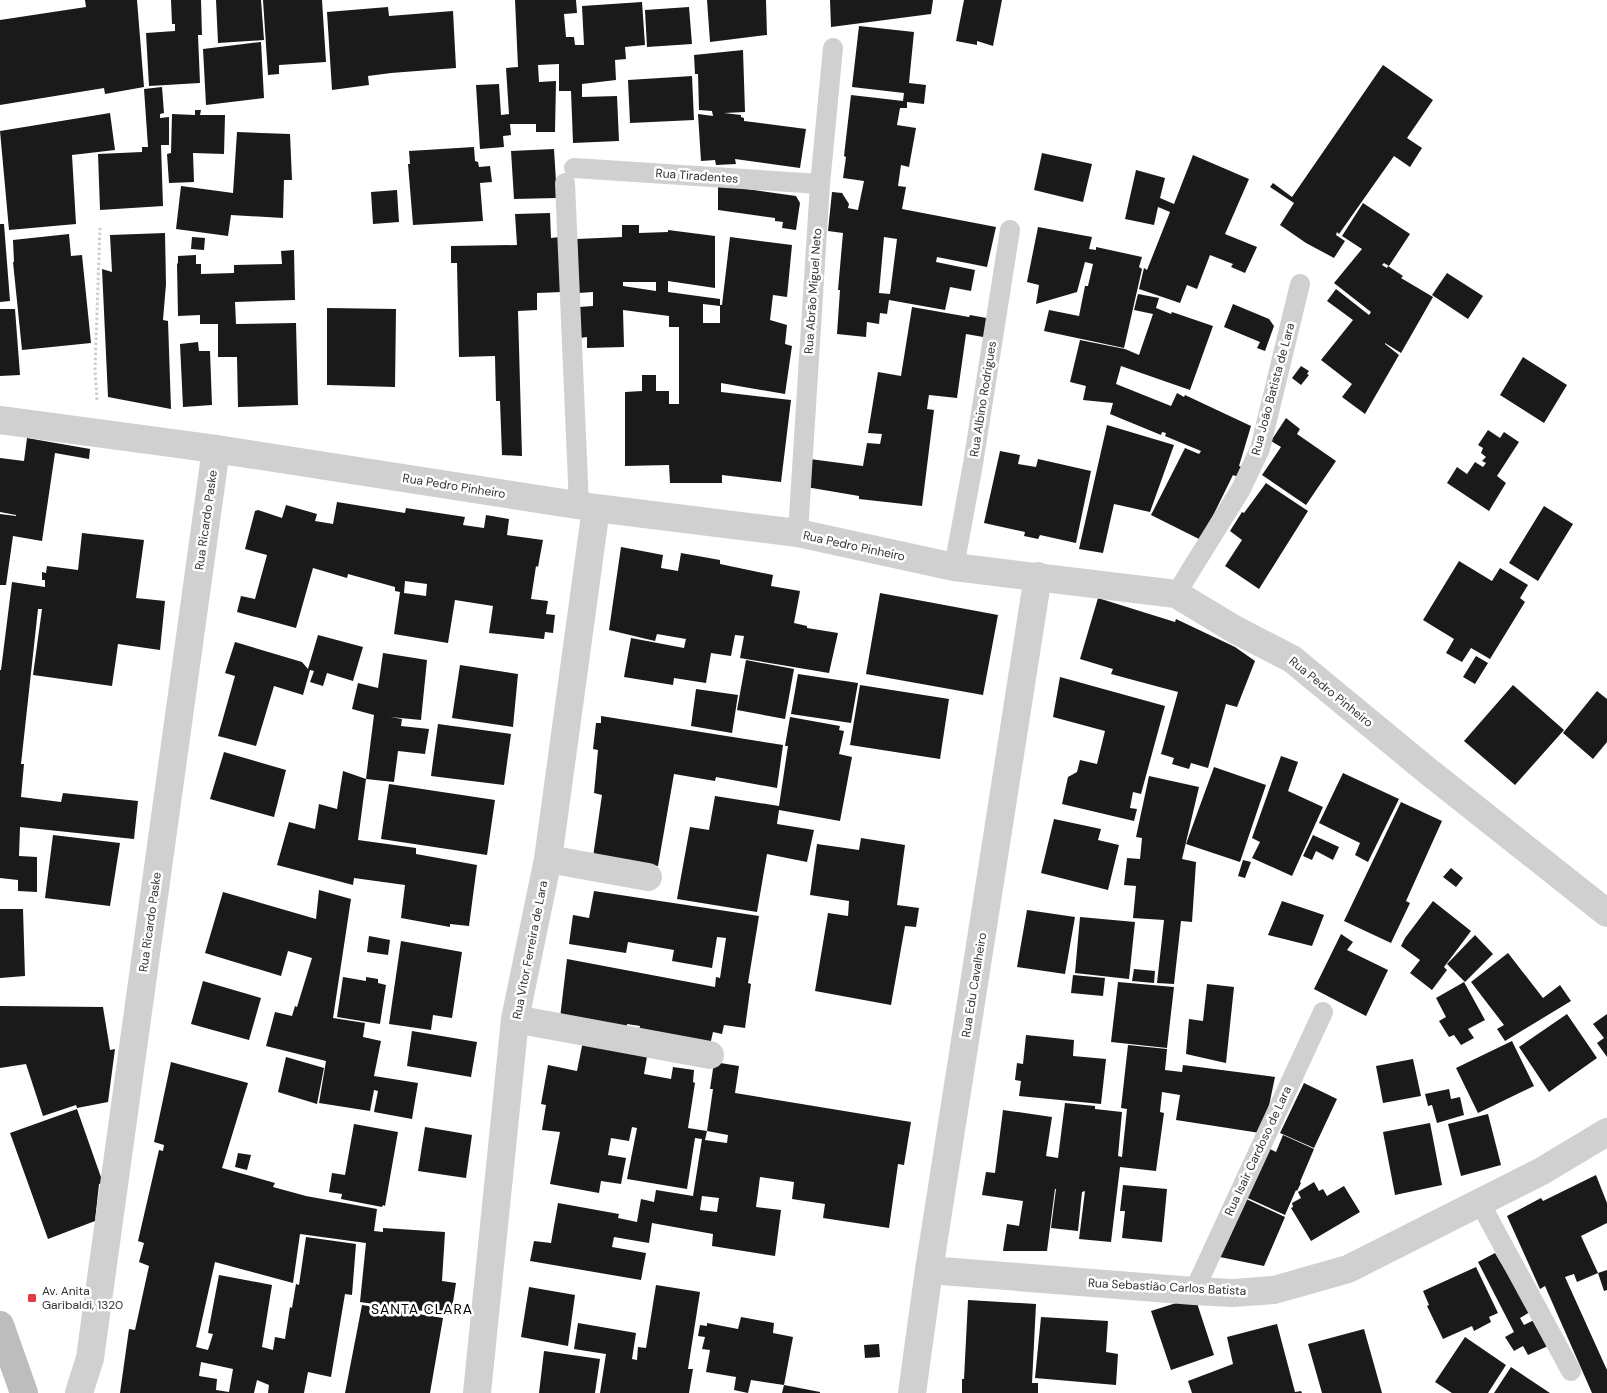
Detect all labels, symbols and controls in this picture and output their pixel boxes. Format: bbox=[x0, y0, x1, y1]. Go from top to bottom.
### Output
street label: Rua Tiradentes bbox=[655, 165, 739, 187]
street label: Rua Abrão Miguel Neto bbox=[801, 227, 825, 355]
street label: Rua João Batista de Lara bbox=[1248, 321, 1298, 457]
street label: Rua Albino Rodrigues bbox=[966, 340, 1000, 458]
street label: Rua Ricardo Paske bbox=[191, 469, 221, 571]
street label: Rua Pedro Pinheiro bbox=[401, 470, 507, 502]
street label: Rua Pedro Pinheiro bbox=[802, 527, 906, 565]
street label: Rua Pedro Pinheiro bbox=[1286, 653, 1376, 731]
street label: Rua Ricardo Paske bbox=[135, 871, 165, 973]
street label: Rua Vitor Ferreira de Lara bbox=[509, 879, 551, 1021]
street label: Rua Edu Cavalheiro bbox=[958, 931, 990, 1039]
street label: Rua Isair Cardoso de Lara bbox=[1221, 1084, 1295, 1218]
street label: Rua Sebastião Carlos Batista bbox=[1087, 1275, 1247, 1299]
place label: Av. Anita Garibaldi, 1320 bbox=[42, 1283, 123, 1313]
marker: Av. Anita Garibaldi, 1320 bbox=[26, 1292, 38, 1304]
district label: SANTA CLARA bbox=[371, 1300, 473, 1318]

